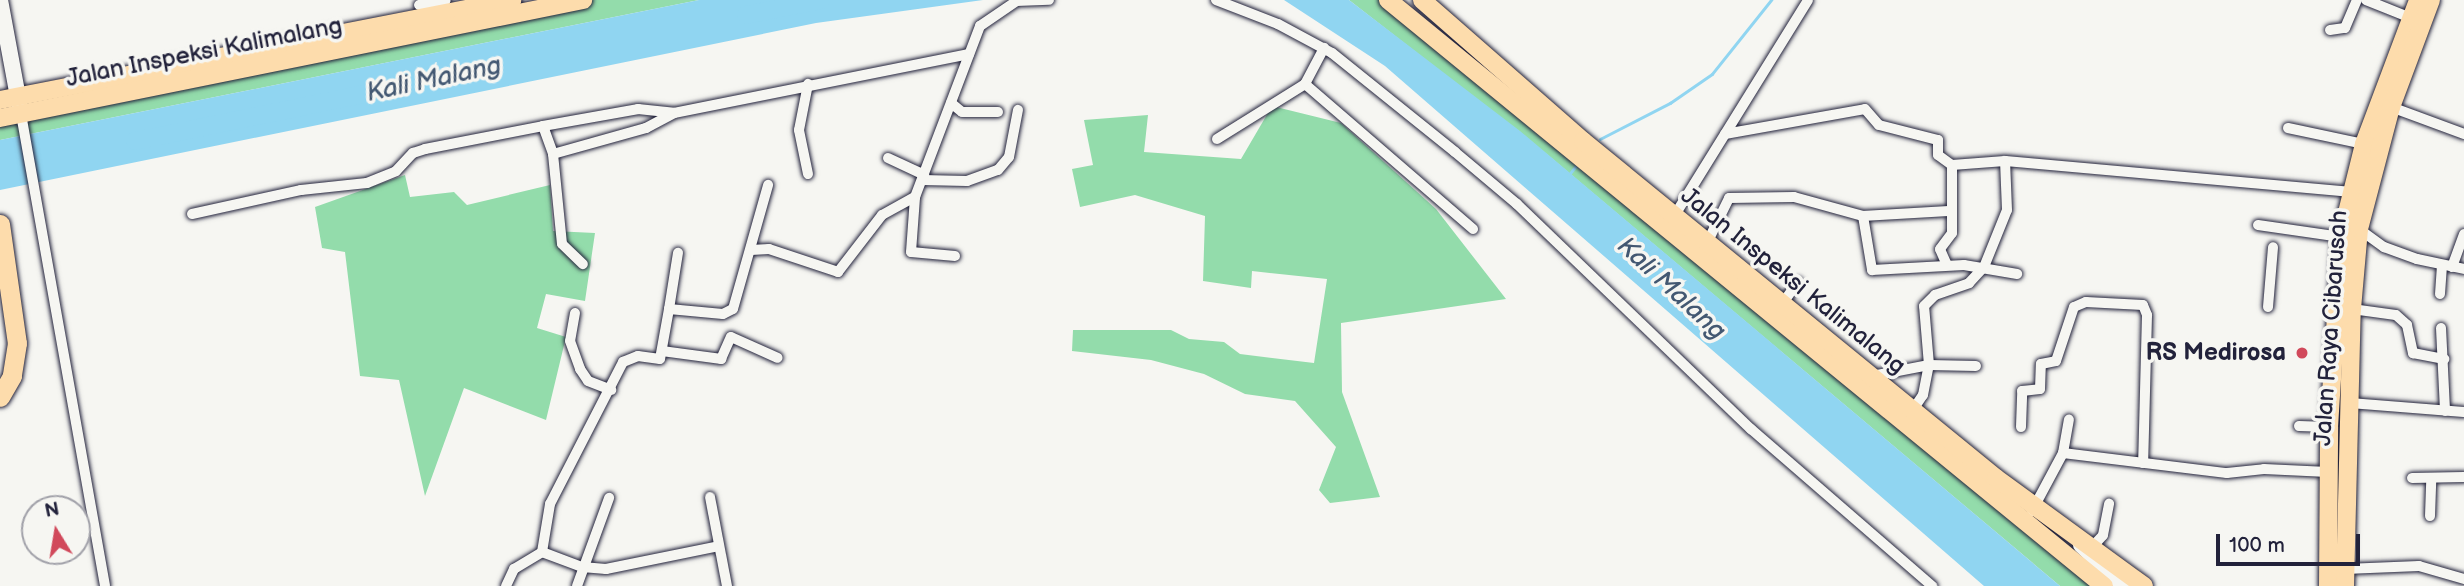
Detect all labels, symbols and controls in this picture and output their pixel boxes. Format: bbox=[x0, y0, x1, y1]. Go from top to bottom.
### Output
street label: Jalan Inspeksi Kalimalang bbox=[64, 11, 344, 93]
water label: Kali Malang bbox=[364, 51, 504, 109]
street label: Jalan Inspeksi Kalimalang bbox=[1675, 182, 1911, 380]
street label: Jalan Raya Cibarusah bbox=[2308, 209, 2354, 447]
water label: Kali Malang bbox=[1610, 231, 1732, 347]
place label: RS Medirosa bbox=[2146, 339, 2286, 367]
marker: RS Medirosa bbox=[2292, 343, 2312, 363]
north arrow bbox=[21, 495, 91, 565]
text: N bbox=[43, 498, 61, 524]
scale bar bbox=[2219, 520, 2362, 564]
text: 100 m bbox=[2229, 533, 2285, 558]

